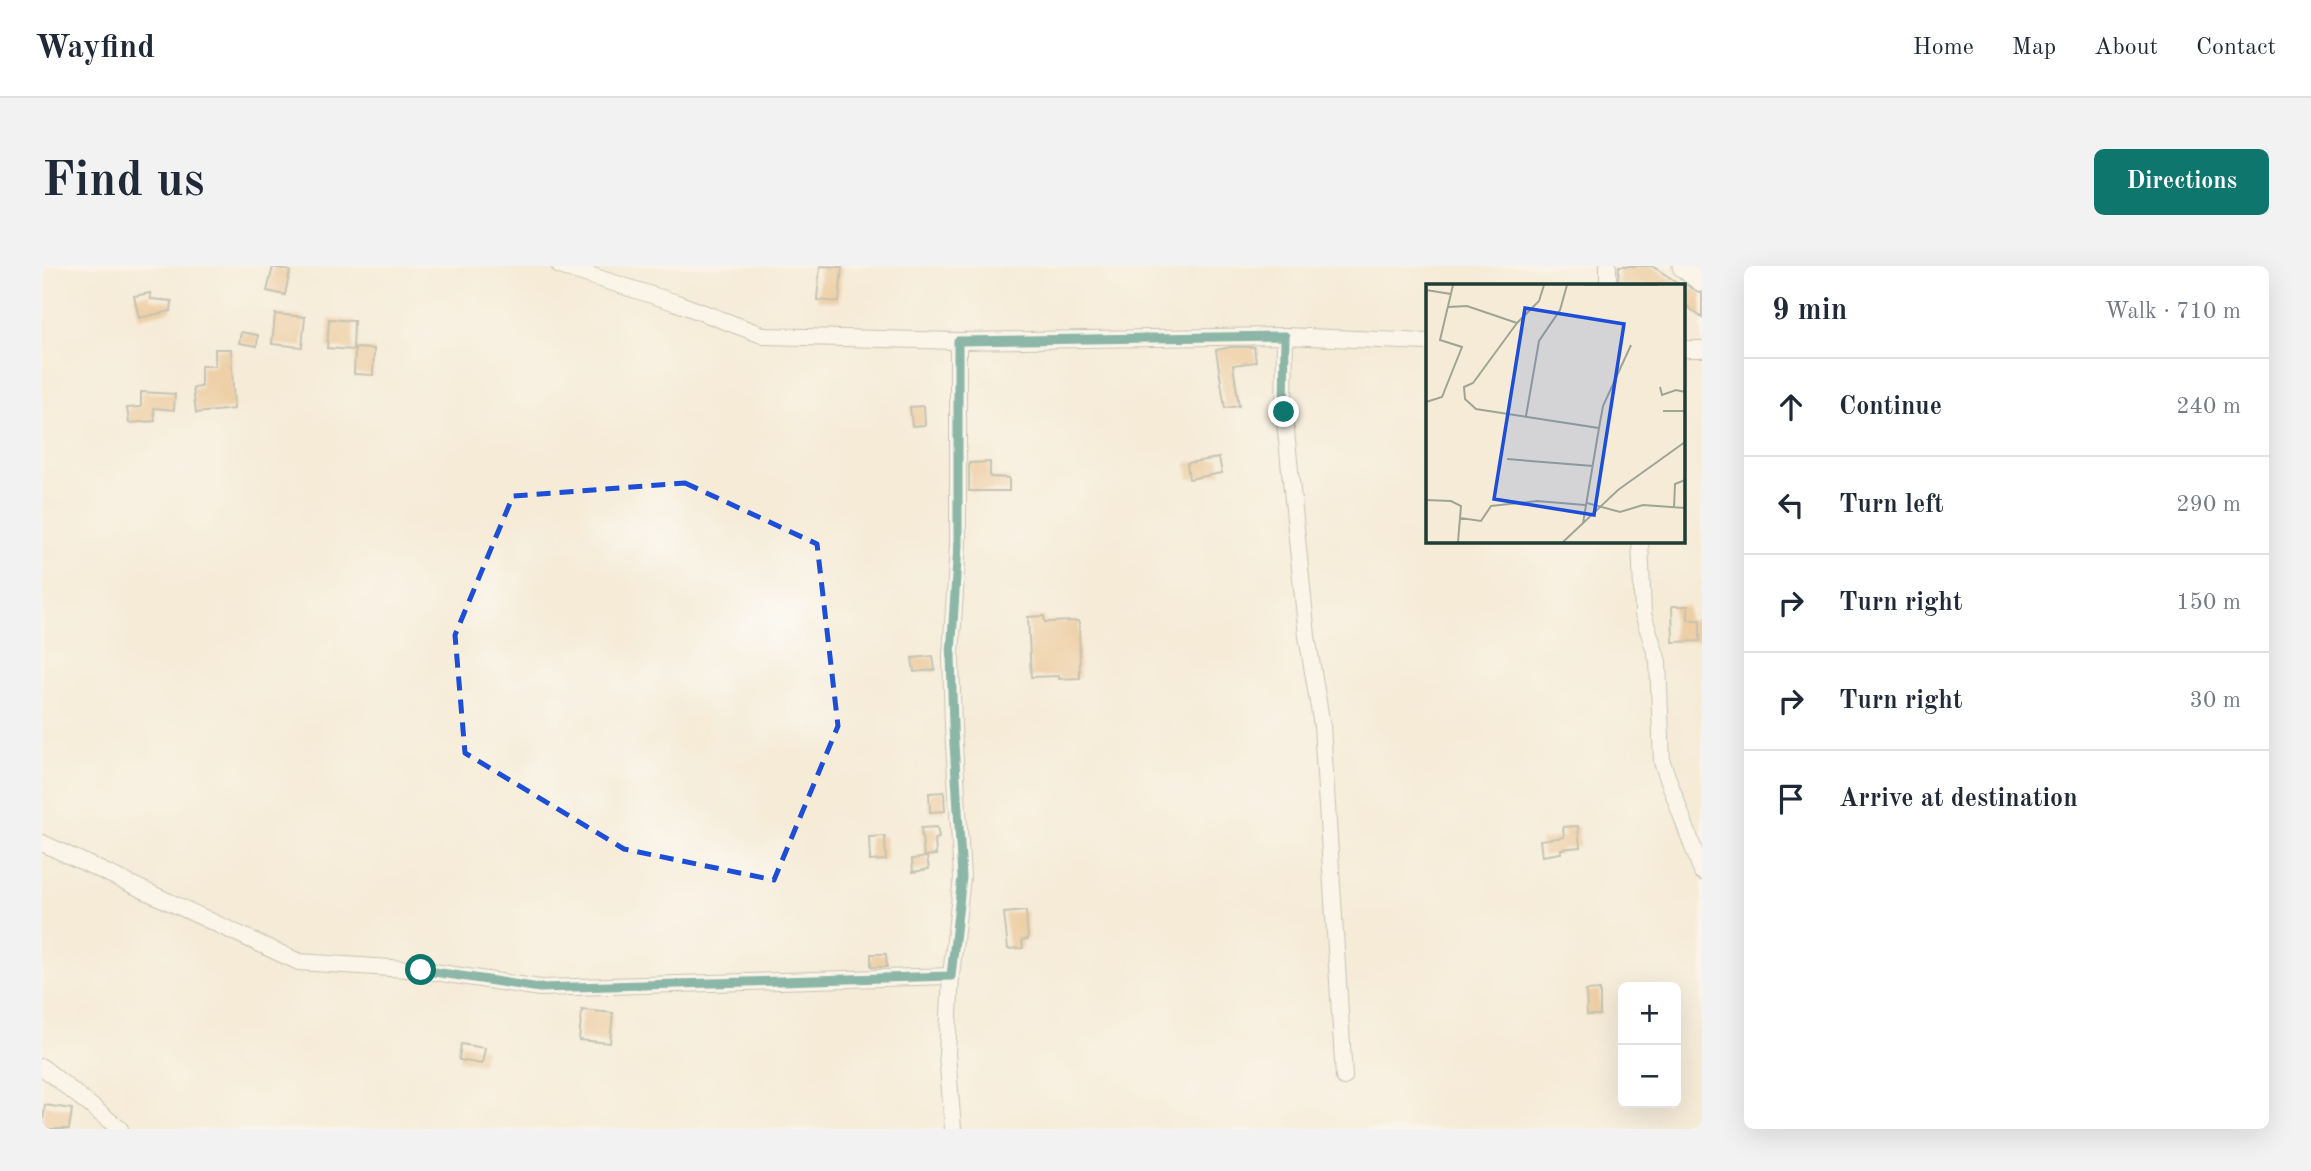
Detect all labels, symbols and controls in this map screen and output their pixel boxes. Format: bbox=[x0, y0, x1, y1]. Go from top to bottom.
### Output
text: Wayfind bbox=[35, 32, 155, 65]
text: Home bbox=[1913, 36, 1974, 60]
text: Map bbox=[2012, 36, 2056, 60]
text: About bbox=[2094, 36, 2158, 60]
text: Contact bbox=[2196, 36, 2276, 60]
button: Directions bbox=[2094, 149, 2269, 215]
text: Find us bbox=[42, 158, 205, 207]
inset map bbox=[1426, 284, 1685, 542]
text: 9 min bbox=[1772, 296, 1847, 326]
text: Walk · 710 m bbox=[2105, 300, 2241, 323]
icon: ahead bbox=[1772, 388, 1810, 426]
text: Continue bbox=[1839, 394, 1942, 420]
text: 240 m bbox=[2176, 395, 2241, 418]
route end bbox=[1268, 396, 1299, 427]
icon: left bbox=[1772, 486, 1810, 524]
text: Turn left bbox=[1839, 492, 1944, 518]
text: 290 m bbox=[2176, 493, 2241, 516]
icon: right bbox=[1772, 584, 1810, 622]
text: Turn right bbox=[1839, 590, 1962, 616]
text: 150 m bbox=[2176, 591, 2241, 614]
icon: right bbox=[1772, 682, 1810, 720]
text: Turn right bbox=[1839, 688, 1962, 714]
text: 30 m bbox=[2190, 689, 2241, 712]
icon: arrive bbox=[1772, 780, 1810, 818]
text: Arrive at destination bbox=[1839, 786, 2078, 812]
route start bbox=[405, 954, 436, 985]
map controls bbox=[1618, 982, 1681, 1108]
button: + bbox=[1618, 982, 1681, 1045]
button: − bbox=[1618, 1045, 1681, 1108]

